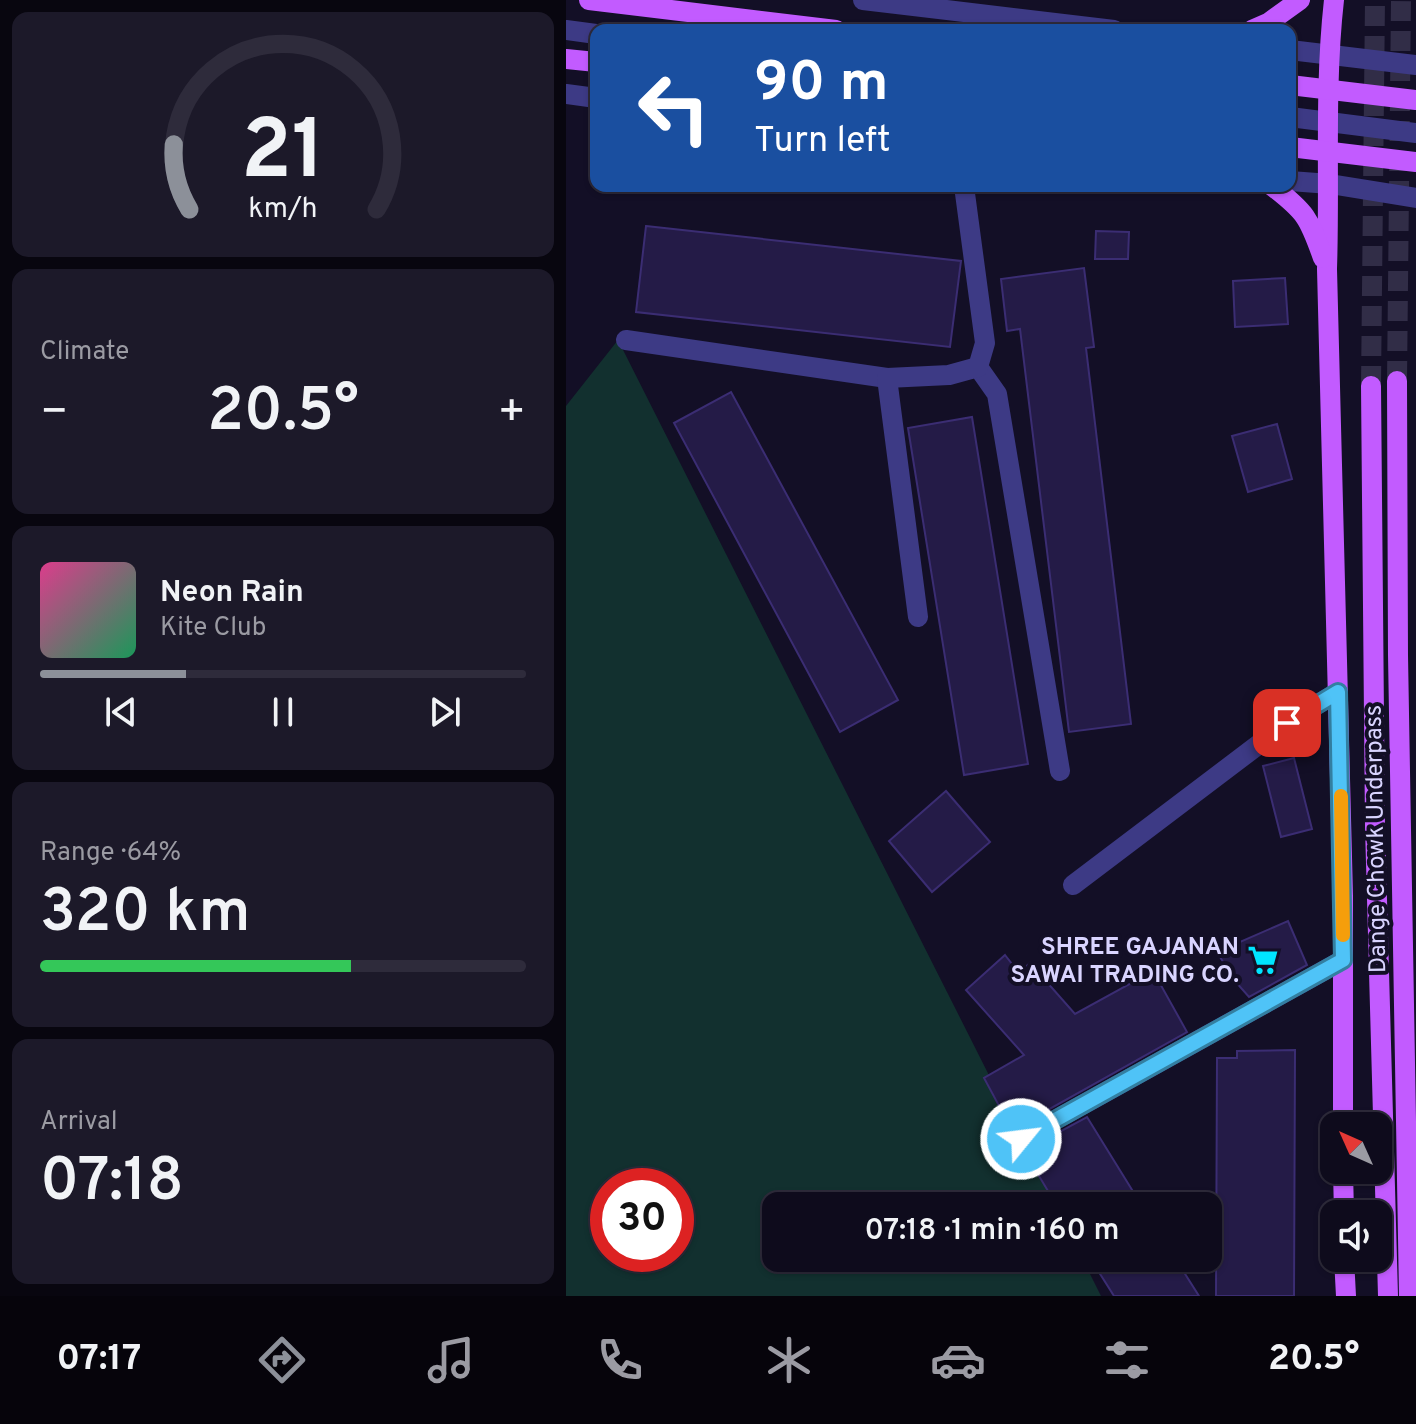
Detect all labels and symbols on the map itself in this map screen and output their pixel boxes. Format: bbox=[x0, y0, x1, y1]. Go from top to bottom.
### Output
pin bbox=[1253, 689, 1321, 757]
street label: Dange Chowk Underpass bbox=[1360, 705, 1394, 973]
place label: SHREE GAJANAN SAWAI TRADING CO. bbox=[1010, 933, 1239, 991]
supermarket icon: SHREE GAJANAN SAWAI TRADING CO. bbox=[1246, 943, 1280, 977]
position arrow bbox=[979, 1097, 1063, 1181]
north arrow bbox=[1320, 1112, 1392, 1184]
speed limit sign: 30 bbox=[590, 1168, 694, 1272]

